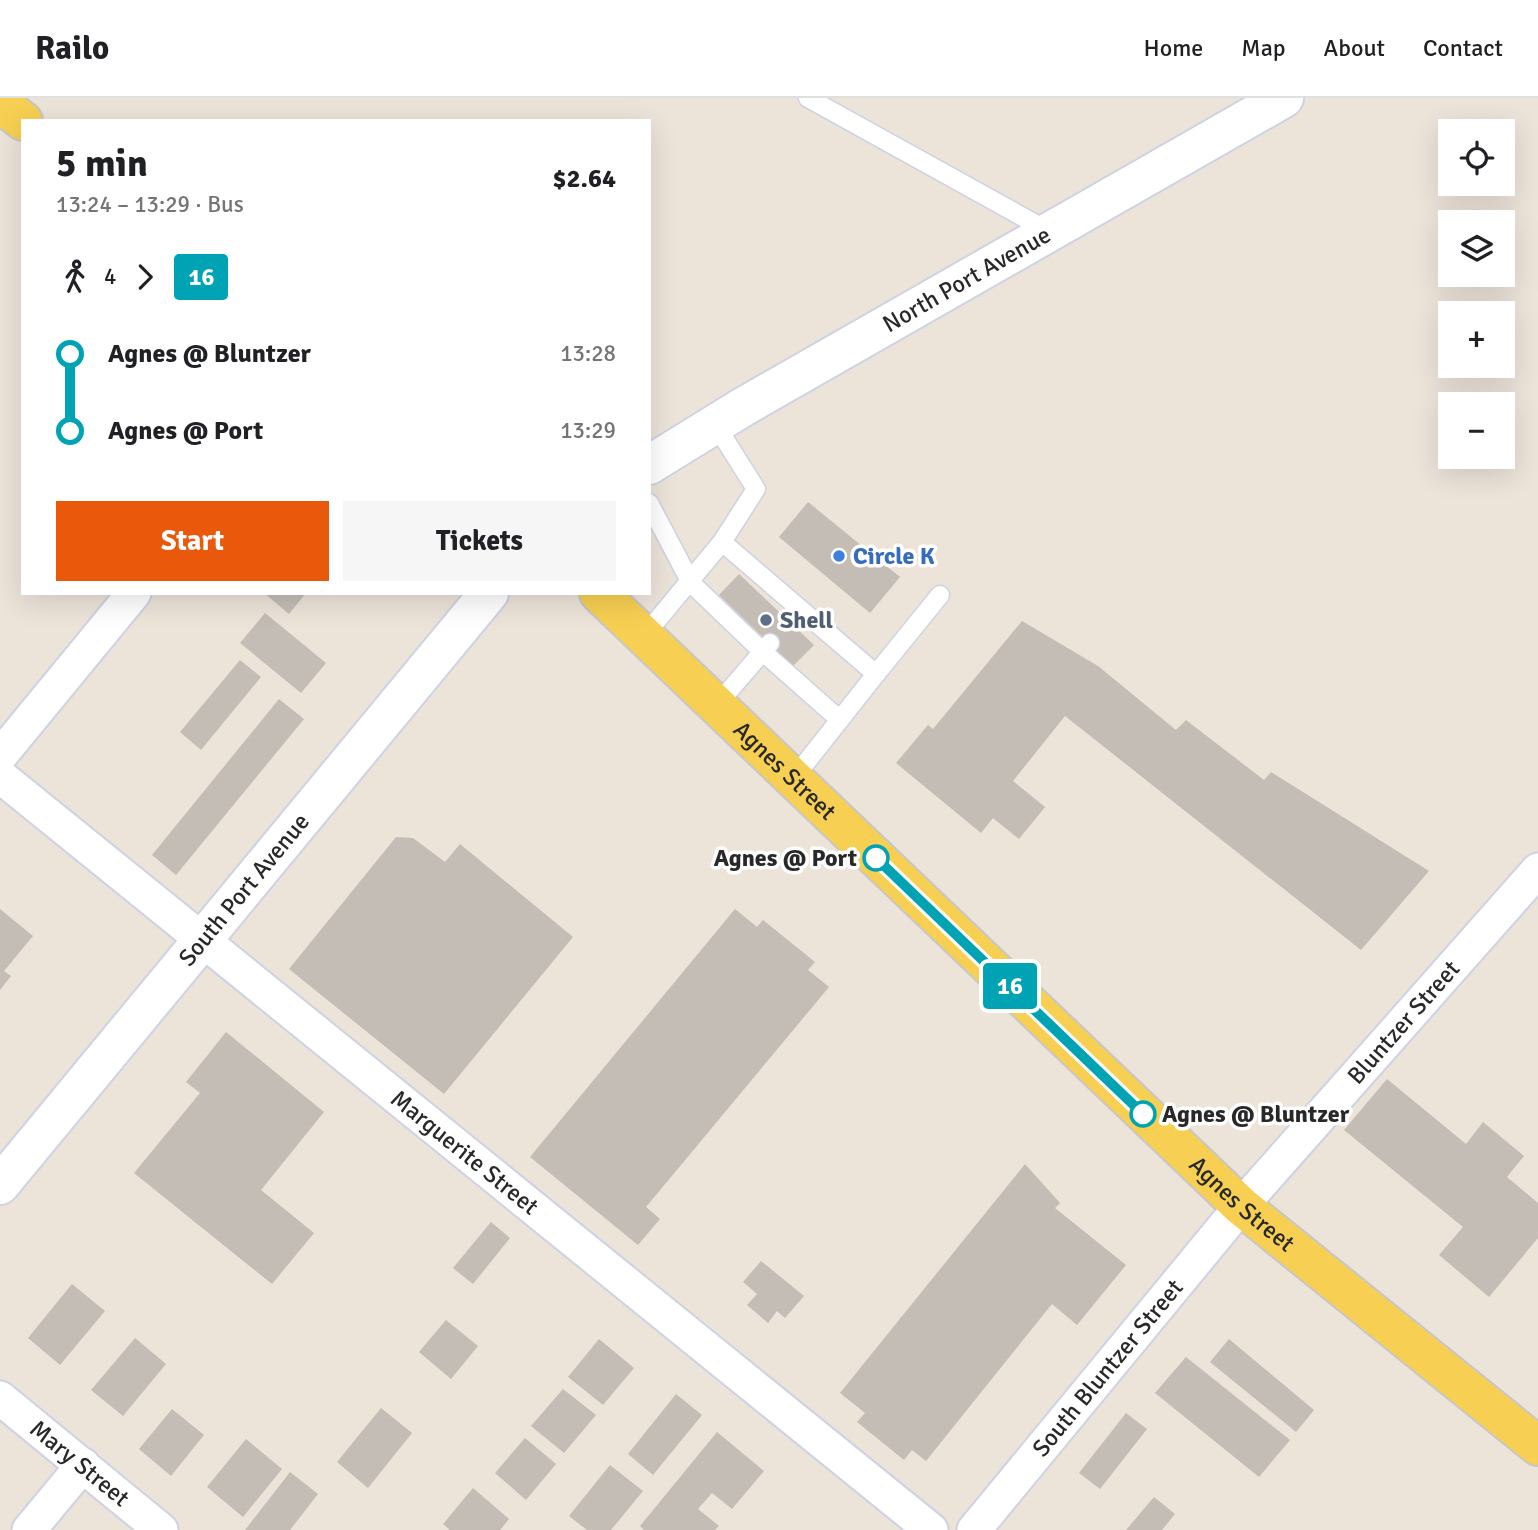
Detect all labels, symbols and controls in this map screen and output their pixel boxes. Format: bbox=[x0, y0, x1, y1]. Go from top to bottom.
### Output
text: Railo bbox=[35, 28, 109, 69]
text: Home bbox=[1143, 33, 1203, 63]
text: Map bbox=[1241, 33, 1286, 63]
text: About bbox=[1324, 33, 1385, 63]
text: Contact bbox=[1423, 33, 1503, 63]
map controls bbox=[1438, 119, 1515, 469]
button: locate bbox=[1438, 119, 1515, 196]
text: 5 min bbox=[56, 140, 148, 187]
text: $2.64 bbox=[552, 163, 616, 195]
text: 13:24 – 13:29 · Bus bbox=[56, 190, 244, 219]
button: layers bbox=[1438, 210, 1515, 287]
street label: North Port Avenue bbox=[877, 219, 1056, 339]
icon: walk bbox=[56, 258, 94, 296]
icon: forward bbox=[126, 258, 164, 296]
text: 4 bbox=[104, 262, 116, 291]
text: 16 bbox=[188, 262, 214, 292]
button: + bbox=[1438, 301, 1515, 378]
text: Agnes @ Bluntzer bbox=[108, 338, 311, 370]
text: 13:28 bbox=[560, 339, 616, 368]
button: − bbox=[1438, 392, 1515, 469]
text: Agnes @ Port bbox=[108, 415, 263, 447]
text: 13:29 bbox=[560, 416, 616, 445]
button: Start bbox=[56, 501, 329, 581]
button: Tickets bbox=[343, 501, 616, 581]
place label: Circle K bbox=[853, 541, 935, 571]
marker: Circle K bbox=[831, 548, 847, 564]
place label: Shell bbox=[780, 605, 834, 635]
marker: Shell bbox=[758, 612, 774, 628]
street label: Agnes Street bbox=[727, 715, 842, 826]
street label: South Port Avenue bbox=[172, 807, 316, 972]
place label: Agnes @ Port bbox=[714, 843, 857, 873]
marker: Agnes @ Port bbox=[863, 845, 889, 871]
street label: Bluntzer Street bbox=[1341, 954, 1466, 1090]
line badge: 16 bbox=[978, 963, 1042, 1009]
text: 16 bbox=[997, 971, 1023, 1001]
street label: Marguerite Street bbox=[385, 1084, 545, 1221]
place label: Agnes @ Bluntzer bbox=[1162, 1099, 1350, 1129]
marker: Agnes @ Bluntzer bbox=[1130, 1101, 1156, 1127]
street label: Agnes Street bbox=[1183, 1150, 1301, 1258]
street label: South Bluntzer Street bbox=[1026, 1273, 1189, 1463]
street label: Mary Street bbox=[24, 1414, 136, 1513]

